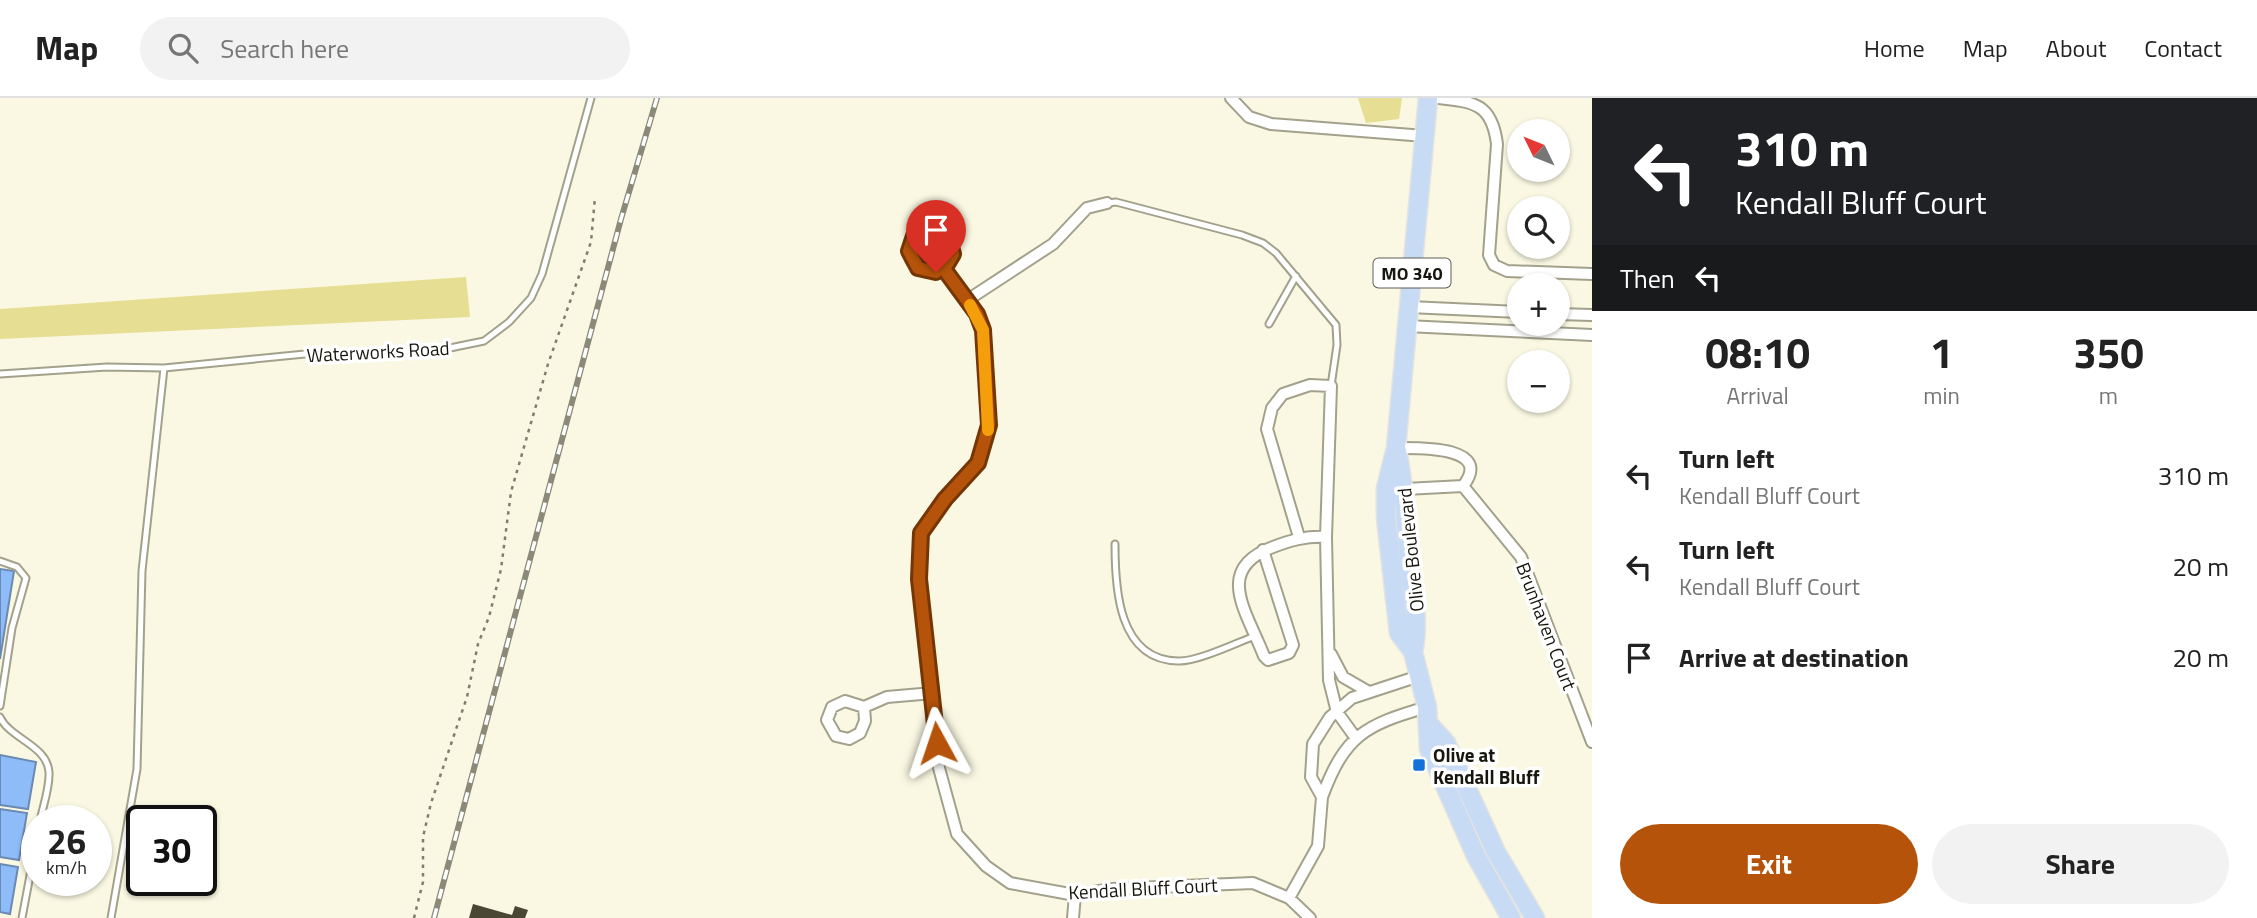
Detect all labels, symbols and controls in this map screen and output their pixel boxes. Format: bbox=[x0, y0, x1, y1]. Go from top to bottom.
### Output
search box bbox=[140, 17, 630, 80]
text: Map bbox=[35, 23, 98, 73]
icon: search bbox=[164, 29, 202, 67]
text: Search here bbox=[220, 29, 349, 68]
text: Home bbox=[1864, 30, 1925, 66]
text: Map bbox=[1963, 30, 2008, 66]
text: About bbox=[2046, 30, 2106, 66]
text: Contact bbox=[2144, 30, 2222, 66]
text: 310 m bbox=[1735, 110, 1869, 185]
north arrow bbox=[1507, 119, 1570, 182]
map controls bbox=[1507, 119, 1570, 413]
icon: left bbox=[1620, 126, 1711, 217]
text: Kendall Bluff Court bbox=[1735, 178, 1986, 226]
button: search bbox=[1507, 196, 1570, 259]
pin bbox=[906, 200, 966, 272]
icon: arrive bbox=[917, 211, 955, 249]
road number: MO 340 bbox=[1374, 258, 1450, 288]
text: Then bbox=[1620, 259, 1675, 298]
icon: left bbox=[1689, 259, 1727, 297]
button: + bbox=[1507, 273, 1570, 336]
text: 08:10 bbox=[1705, 320, 1810, 384]
text: 1 bbox=[1930, 320, 1953, 384]
text: 350 bbox=[2073, 320, 2144, 384]
street label: Waterworks Road bbox=[306, 333, 450, 369]
button: − bbox=[1507, 350, 1570, 413]
text: Arrival bbox=[1726, 378, 1789, 413]
text: min bbox=[1923, 378, 1960, 413]
text: m bbox=[2099, 378, 2118, 413]
text: Turn left bbox=[1679, 439, 1774, 478]
text: 310 m bbox=[2158, 456, 2229, 495]
icon: left bbox=[1620, 457, 1658, 495]
text: Kendall Bluff Court bbox=[1679, 478, 1860, 513]
street label: Olive Boulevard bbox=[1389, 487, 1431, 613]
text: Turn left bbox=[1679, 530, 1774, 569]
text: 20 m bbox=[2172, 547, 2229, 586]
icon: left bbox=[1620, 548, 1658, 586]
street label: Brunhaven Court bbox=[1509, 558, 1585, 694]
text: Kendall Bluff Court bbox=[1679, 569, 1860, 604]
text: Arrive at destination bbox=[1679, 638, 1909, 677]
text: 20 m bbox=[2172, 638, 2229, 677]
icon: arrive bbox=[1620, 639, 1658, 677]
position arrow bbox=[900, 706, 974, 780]
place label: Olive at Kendall Bluff bbox=[1433, 740, 1540, 791]
marker: Olive at Kendall Bluff bbox=[1411, 757, 1427, 773]
speed limit sign: 30 bbox=[126, 805, 217, 896]
text: 26 bbox=[47, 814, 86, 868]
button: Exit bbox=[1620, 824, 1918, 904]
button: Share bbox=[1932, 824, 2229, 904]
text: km/h bbox=[46, 854, 87, 881]
street label: Kendall Bluff Court bbox=[1068, 870, 1219, 906]

